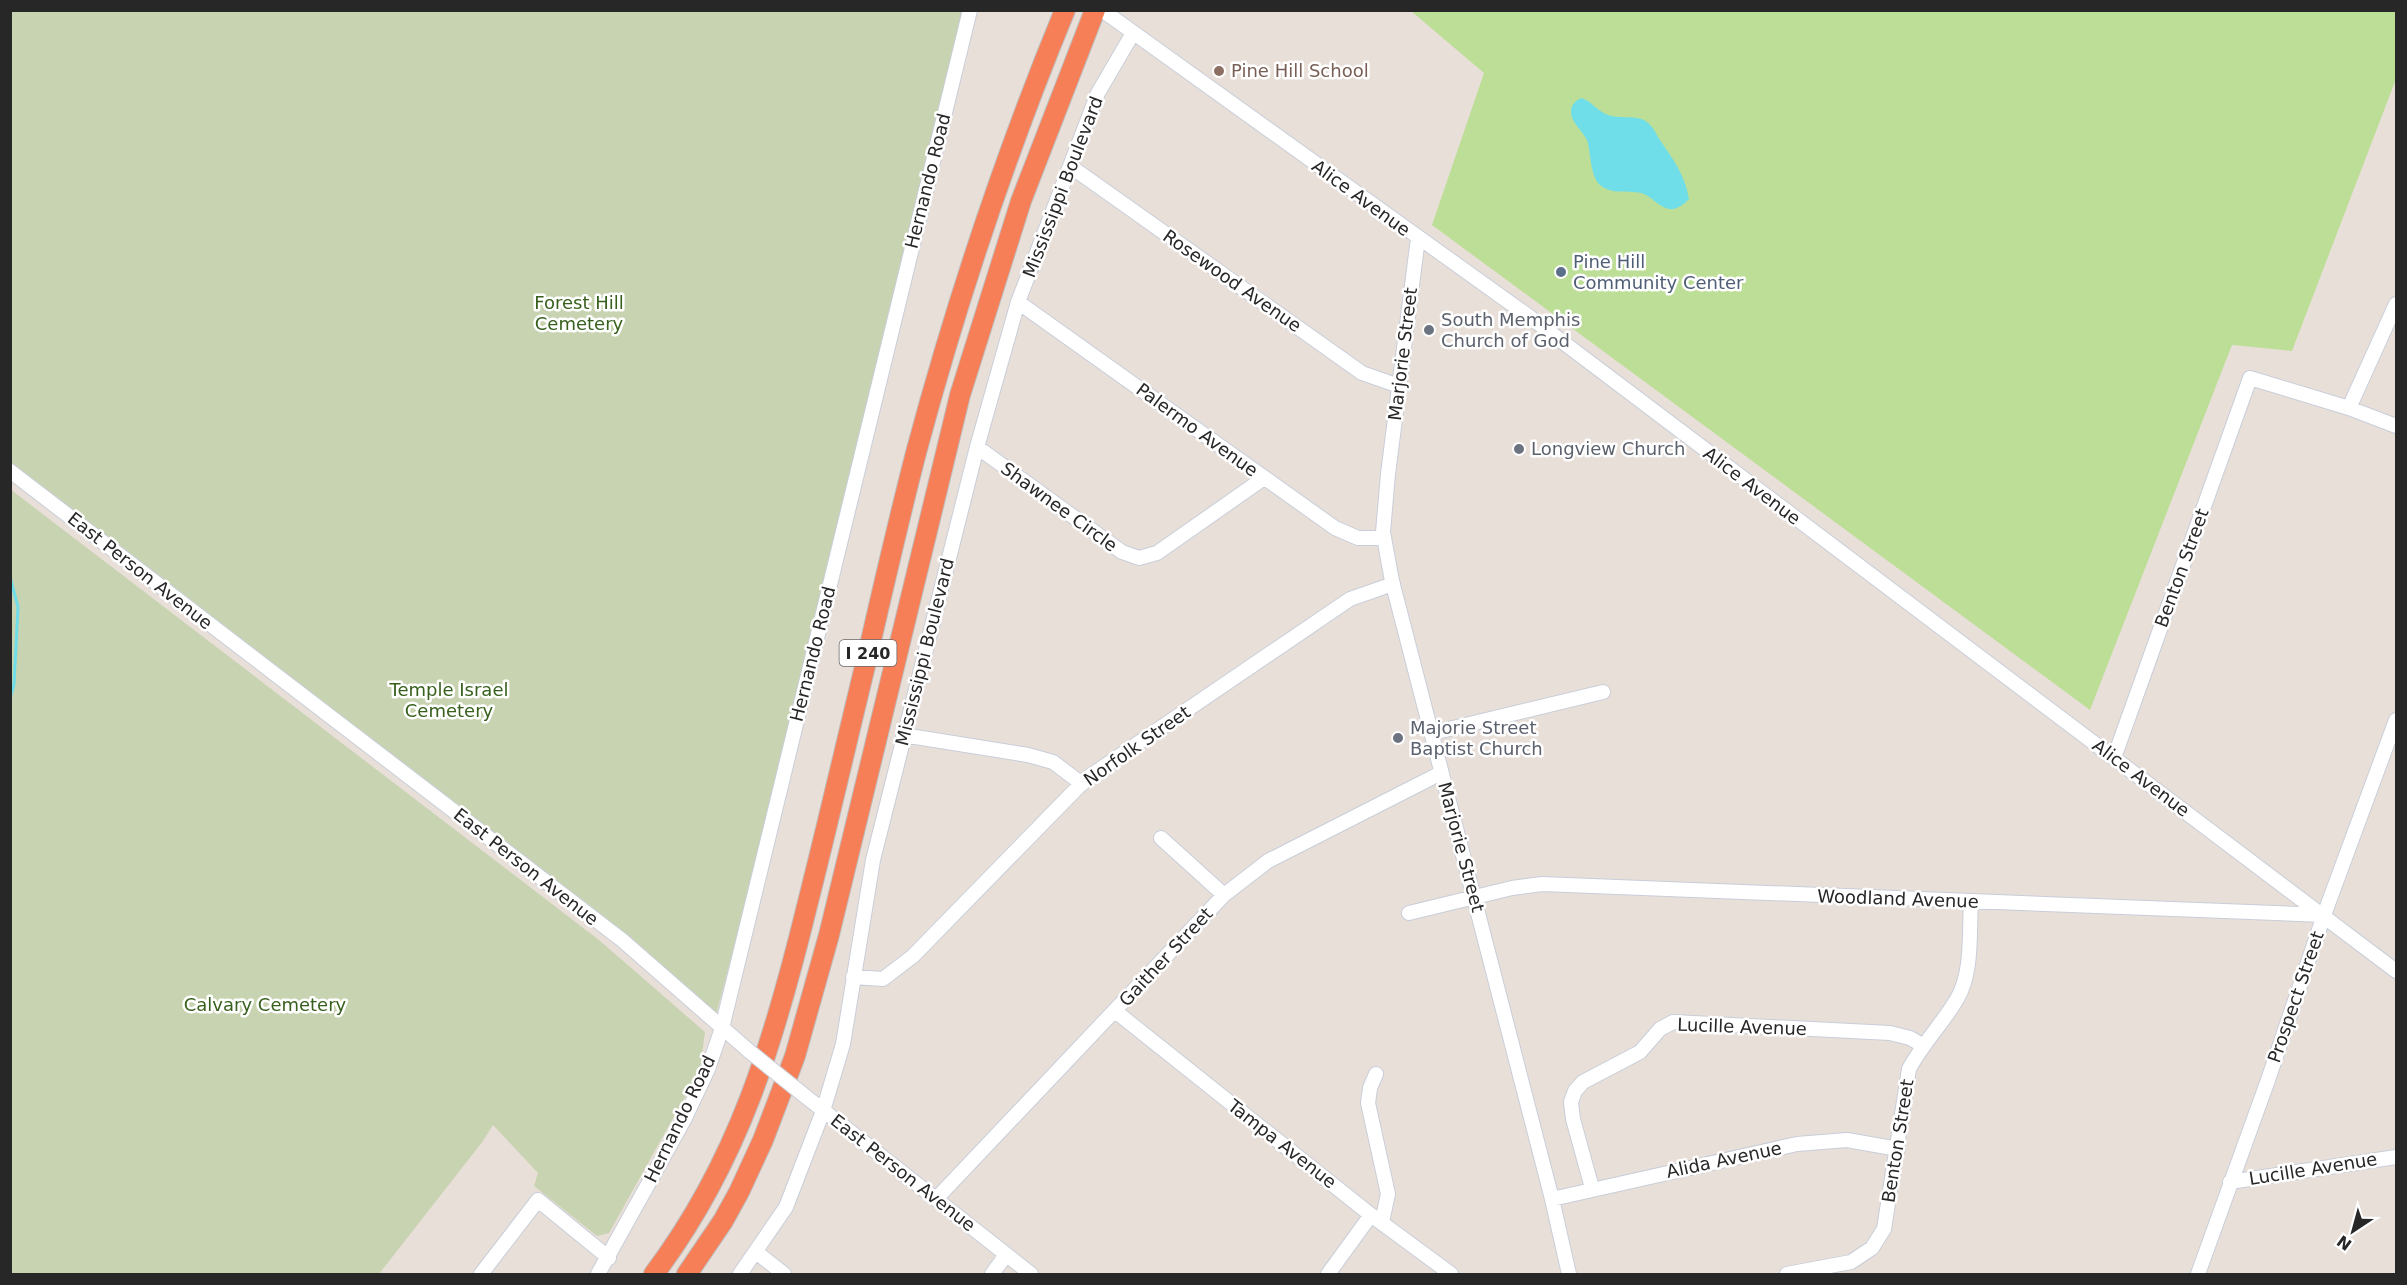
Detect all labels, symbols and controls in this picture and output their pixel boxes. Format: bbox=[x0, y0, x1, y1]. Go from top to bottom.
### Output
place label: Pine Hill School bbox=[1231, 60, 1369, 81]
marker: Pine Hill School bbox=[1212, 64, 1226, 78]
street label: Mississippi Boulevard bbox=[1018, 93, 1107, 281]
street label: Hernando Road bbox=[901, 111, 955, 251]
street label: Alice Avenue bbox=[1308, 155, 1414, 240]
street label: Rosewood Avenue bbox=[1159, 225, 1305, 336]
place label: Pine Hill Community Center bbox=[1573, 251, 1744, 293]
marker: Pine Hill Community Center bbox=[1554, 265, 1568, 279]
street label: Marjorie Street bbox=[1384, 286, 1421, 422]
park label: Forest Hill Cemetery bbox=[534, 292, 624, 334]
place label: South Memphis Church of God bbox=[1441, 309, 1580, 351]
marker: South Memphis Church of God bbox=[1422, 323, 1436, 337]
street label: Palermo Avenue bbox=[1132, 378, 1262, 481]
place label: Longview Church bbox=[1531, 438, 1685, 459]
marker: Longview Church bbox=[1512, 442, 1526, 456]
street label: Alice Avenue bbox=[1700, 442, 1805, 529]
street label: Shawnee Circle bbox=[997, 457, 1121, 556]
street label: Benton Street bbox=[2150, 506, 2213, 630]
street label: East Person Avenue bbox=[64, 508, 217, 634]
street label: Mississippi Boulevard bbox=[891, 556, 958, 748]
street label: Hernando Road bbox=[786, 584, 840, 724]
road number: I 240 bbox=[840, 640, 896, 666]
park label: Temple Israel Cemetery bbox=[389, 679, 508, 721]
street label: Norfolk Street bbox=[1079, 701, 1194, 790]
place label: Majorie Street Baptist Church bbox=[1410, 717, 1543, 759]
marker: Majorie Street Baptist Church bbox=[1391, 731, 1405, 745]
street label: Alice Avenue bbox=[2089, 734, 2194, 821]
street label: Marjorie Street bbox=[1434, 779, 1489, 914]
street label: East Person Avenue bbox=[450, 804, 603, 930]
street label: Woodland Avenue bbox=[1817, 885, 1979, 912]
street label: Gaither Street bbox=[1115, 903, 1217, 1010]
street label: Prospect Street bbox=[2263, 928, 2328, 1065]
park label: Calvary Cemetery bbox=[184, 994, 347, 1015]
street label: Lucille Avenue bbox=[1677, 1014, 1807, 1039]
street label: Hernando Road bbox=[640, 1052, 719, 1186]
street label: Benton Street bbox=[1877, 1078, 1918, 1204]
street label: Tampa Avenue bbox=[1223, 1094, 1341, 1192]
street label: East Person Avenue bbox=[827, 1110, 980, 1236]
street label: Alida Avenue bbox=[1664, 1137, 1783, 1182]
street label: Lucille Avenue bbox=[2247, 1148, 2379, 1189]
north arrow bbox=[2323, 1201, 2383, 1261]
text: N bbox=[2333, 1231, 2355, 1254]

